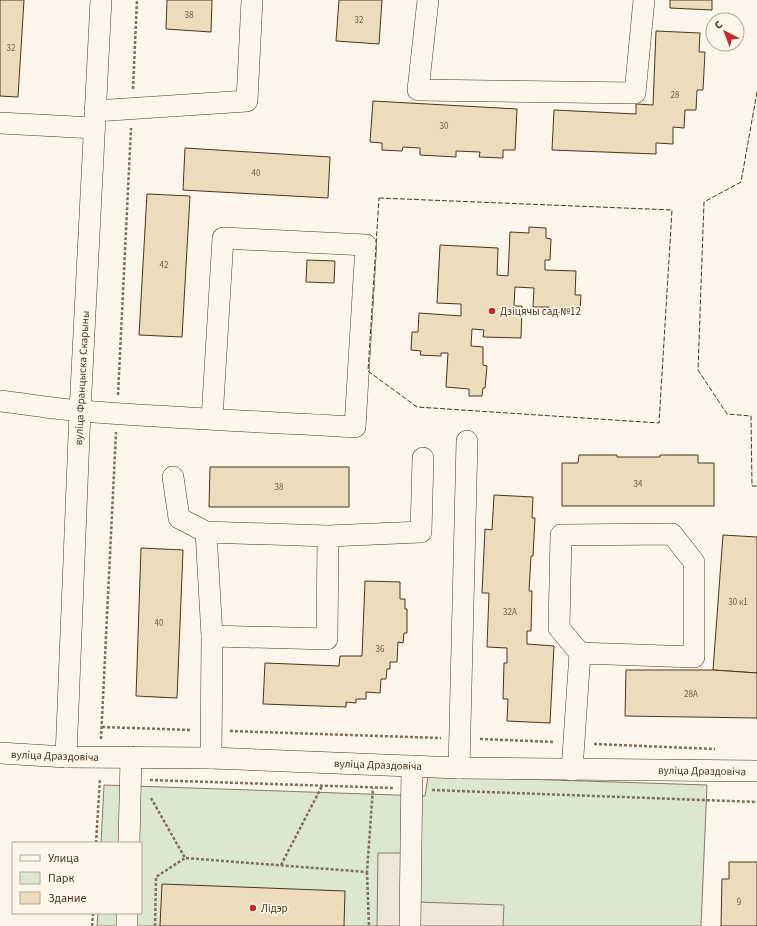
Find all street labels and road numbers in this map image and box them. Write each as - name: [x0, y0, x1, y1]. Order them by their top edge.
- street label: вуліца Францыска Скарыны: [71, 310, 93, 446]
- street label: вуліца Драздовіча: [11, 747, 99, 765]
- street label: вуліца Драздовіча: [334, 756, 422, 774]
- street label: вуліца Драздовіча: [658, 763, 746, 779]

